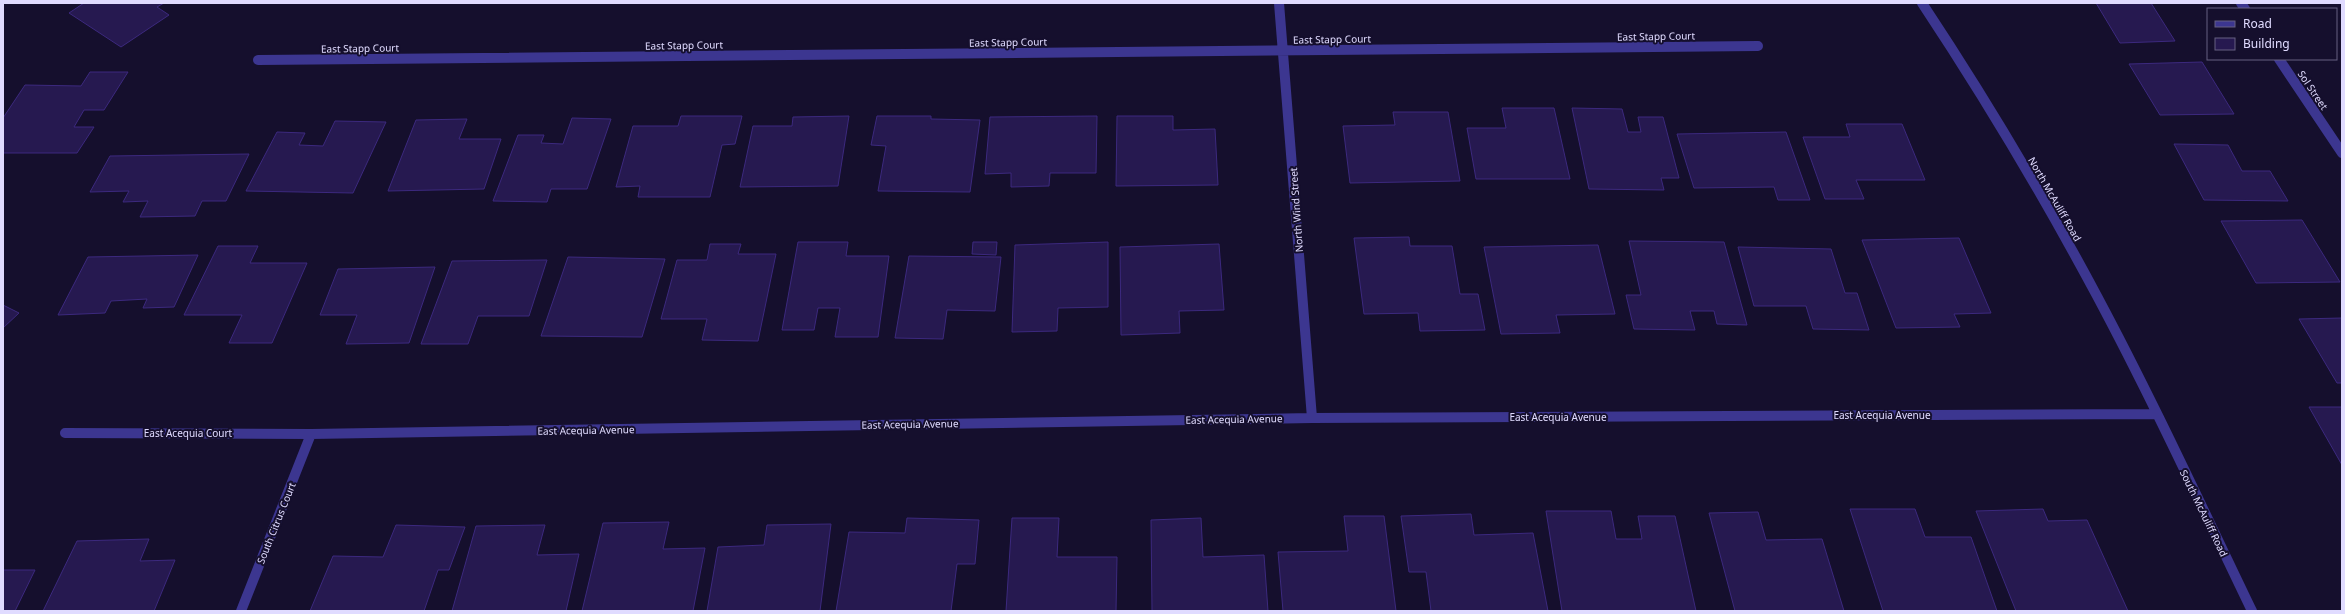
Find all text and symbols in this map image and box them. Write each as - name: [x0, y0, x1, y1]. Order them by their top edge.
- legend: [2207, 8, 2337, 60]
- text: Road: [2243, 15, 2272, 32]
- street label: East Stapp Court: [1617, 28, 1696, 44]
- street label: East Stapp Court: [1293, 31, 1372, 47]
- street label: East Stapp Court: [969, 34, 1048, 50]
- text: Building: [2243, 35, 2290, 52]
- street label: East Stapp Court: [645, 37, 724, 53]
- street label: East Stapp Court: [321, 40, 400, 56]
- street label: Sol Street: [2295, 68, 2332, 113]
- street label: North McAuliff Road: [2025, 154, 2085, 244]
- street label: North Wind Street: [1286, 167, 1306, 253]
- street label: East Acequia Avenue: [1833, 408, 1931, 422]
- street label: East Acequia Avenue: [1509, 410, 1607, 424]
- street label: East Acequia Avenue: [1185, 411, 1283, 427]
- street label: East Acequia Avenue: [861, 416, 959, 432]
- street label: East Acequia Avenue: [537, 422, 635, 438]
- street label: East Acequia Court: [144, 426, 233, 440]
- street label: South McAuliff Road: [2177, 467, 2231, 559]
- street label: South Citrus Court: [253, 480, 299, 566]

